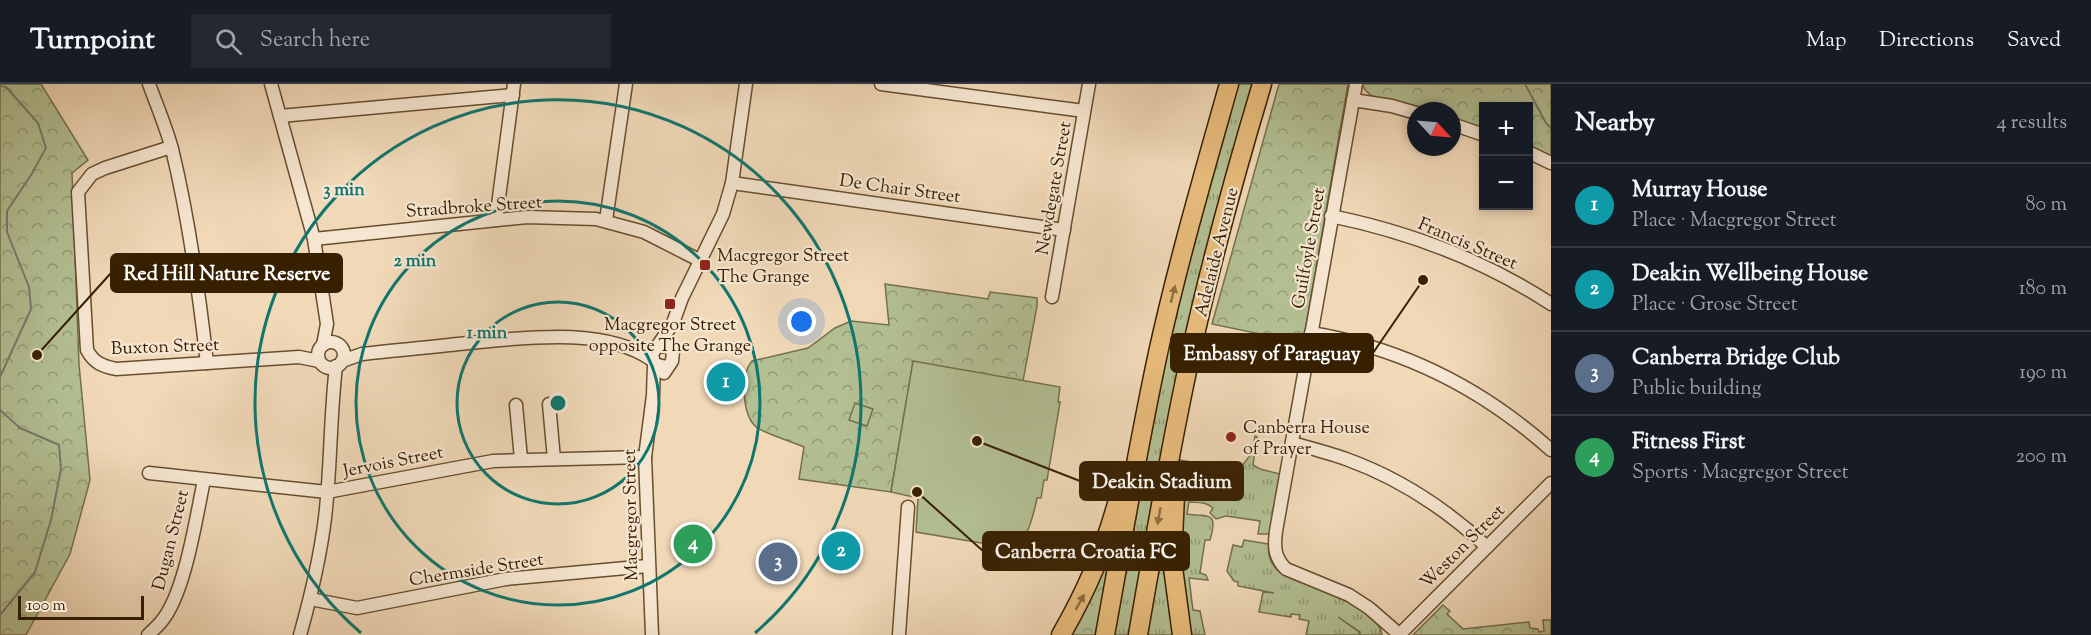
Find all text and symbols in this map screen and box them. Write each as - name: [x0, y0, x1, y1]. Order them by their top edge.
- search box: [191, 14, 611, 68]
- text: Turnpoint: [30, 21, 155, 61]
- icon: search: [212, 25, 245, 58]
- text: Search here: [260, 25, 370, 57]
- text: Map: [1806, 26, 1846, 56]
- text: Directions: [1879, 26, 1974, 56]
- text: Saved: [2007, 26, 2061, 56]
- north arrow: [1407, 102, 1461, 156]
- map controls: [1479, 102, 1533, 210]
- button: +: [1479, 102, 1533, 156]
- text: Nearby: [1575, 105, 1655, 142]
- text: 4 results: [1996, 109, 2067, 138]
- street label: Newdegate Street: [1030, 119, 1080, 257]
- button: −: [1479, 156, 1533, 210]
- street label: De Chair Street: [838, 169, 962, 211]
- text: Murray House: [1632, 175, 1768, 207]
- text: 3 min: [323, 178, 365, 204]
- street label: Adelaide Avenue: [1189, 185, 1247, 320]
- street label: Guilfoyle Street: [1287, 186, 1333, 311]
- street label: Stradbroke Street: [405, 190, 543, 226]
- text: 1: [1591, 191, 1598, 220]
- text: 80 m: [2026, 191, 2067, 220]
- text: Place · Macgregor Street: [1632, 207, 1837, 236]
- street label: Francis Street: [1413, 212, 1521, 277]
- place label: Macgregor Street The Grange: [717, 244, 849, 291]
- text: 2 min: [394, 249, 437, 275]
- callout: Red Hill Nature Reserve: [111, 254, 342, 292]
- marker: Macgregor Street The Grange: [698, 258, 712, 272]
- text: Deakin Wellbeing House: [1632, 259, 1868, 291]
- text: Red Hill Nature Reserve: [124, 261, 330, 290]
- text: 2: [1590, 275, 1599, 304]
- text: 180 m: [2019, 275, 2067, 304]
- one-way arrow: [1168, 285, 1178, 303]
- text: Place · Grose Street: [1632, 291, 1798, 320]
- marker: Macgregor Street opposite The Grange: [663, 297, 677, 311]
- your location: [787, 307, 816, 336]
- place label: Macgregor Street opposite The Grange: [589, 313, 751, 360]
- text: 1 min: [467, 321, 508, 347]
- street label: Buxton Street: [110, 333, 220, 363]
- callout: Embassy of Paraguay: [1171, 334, 1373, 372]
- text: Embassy of Paraguay: [1183, 341, 1361, 370]
- text: Canberra Bridge Club: [1632, 343, 1840, 375]
- text: 3: [1590, 359, 1599, 388]
- text: 190 m: [2019, 359, 2067, 388]
- pin: 1: [706, 360, 746, 404]
- text: Public building: [1632, 375, 1762, 404]
- centre of rings: [548, 393, 568, 413]
- place label: Canberra House of Prayer: [1243, 416, 1370, 463]
- text: Fitness First: [1632, 427, 1745, 459]
- marker: Canberra House of Prayer: [1224, 430, 1238, 444]
- street label: Jervois Street: [340, 441, 446, 486]
- text: 4: [1589, 443, 1600, 472]
- text: 200 m: [2016, 443, 2067, 472]
- street label: Macgregor Street: [618, 449, 646, 581]
- text: Sports · Macgregor Street: [1632, 459, 1849, 488]
- callout: Deakin Stadium: [1080, 462, 1243, 500]
- text: Deakin Stadium: [1092, 469, 1232, 498]
- street label: Dugan Street: [147, 488, 197, 593]
- street label: Weston Street: [1415, 499, 1512, 596]
- one-way arrow: [1154, 507, 1163, 526]
- pin: 4: [674, 522, 712, 566]
- pin: 2: [822, 528, 860, 574]
- callout: Canberra Croatia FC: [983, 532, 1189, 570]
- text: Canberra Croatia FC: [995, 539, 1177, 568]
- pin: 3: [758, 540, 798, 584]
- street label: Chermside Street: [407, 548, 545, 594]
- scale bar: [18, 593, 144, 620]
- one-way arrow: [1075, 593, 1085, 610]
- text: 100 m: [27, 595, 66, 618]

